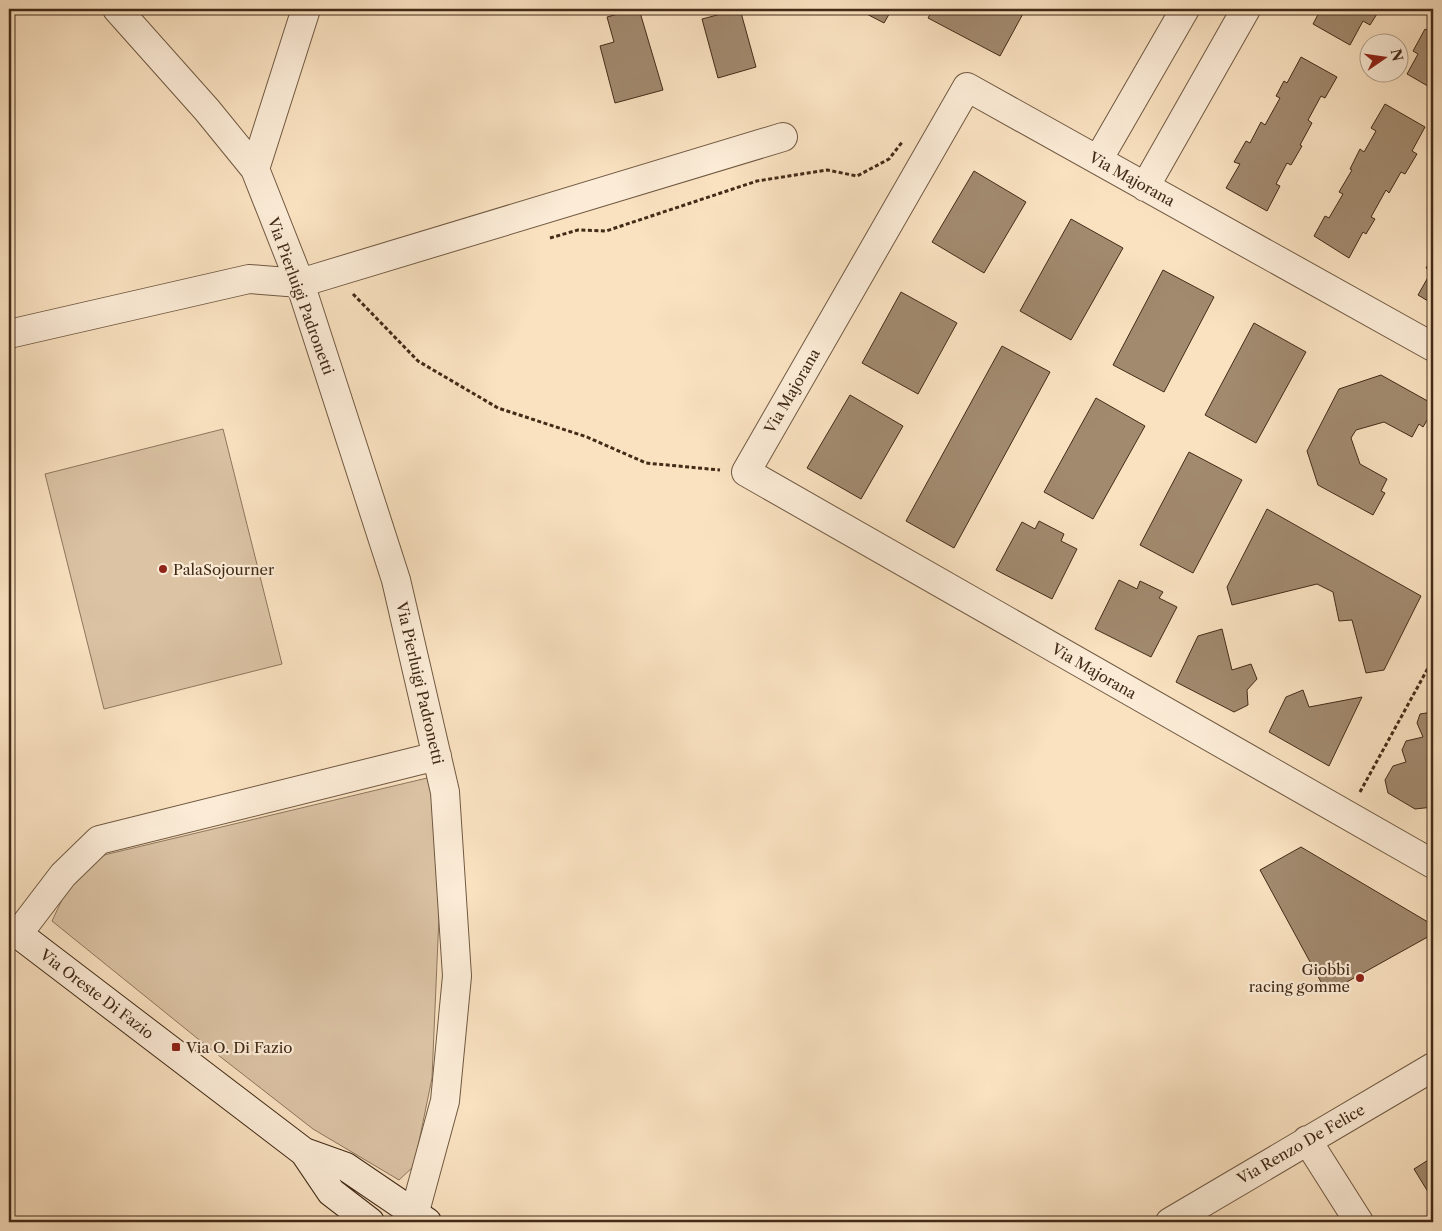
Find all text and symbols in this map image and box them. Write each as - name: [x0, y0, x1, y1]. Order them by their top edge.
- north arrow: [1360, 32, 1410, 82]
- text: N: [1387, 47, 1407, 63]
- street label: Via Majorana: [1085, 147, 1178, 210]
- street label: Via Pierluigi Padronetti: [263, 214, 338, 378]
- street label: Via Majorana: [760, 345, 824, 438]
- place label: PalaSojourner: [173, 560, 275, 579]
- marker: PalaSojourner: [157, 563, 169, 575]
- street label: Via Pierluigi Padronetti: [392, 599, 448, 766]
- street label: Via Majorana: [1047, 639, 1140, 703]
- street label: Via Oreste Di Fazio: [36, 944, 158, 1043]
- place label: Giobbi racing gomme: [1249, 960, 1350, 996]
- marker: Giobbi racing gomme: [1354, 972, 1366, 984]
- place label: Via O. Di Fazio: [185, 1038, 293, 1057]
- marker: Via O. Di Fazio: [170, 1041, 182, 1053]
- street label: Via Renzo De Felice: [1233, 1100, 1368, 1189]

